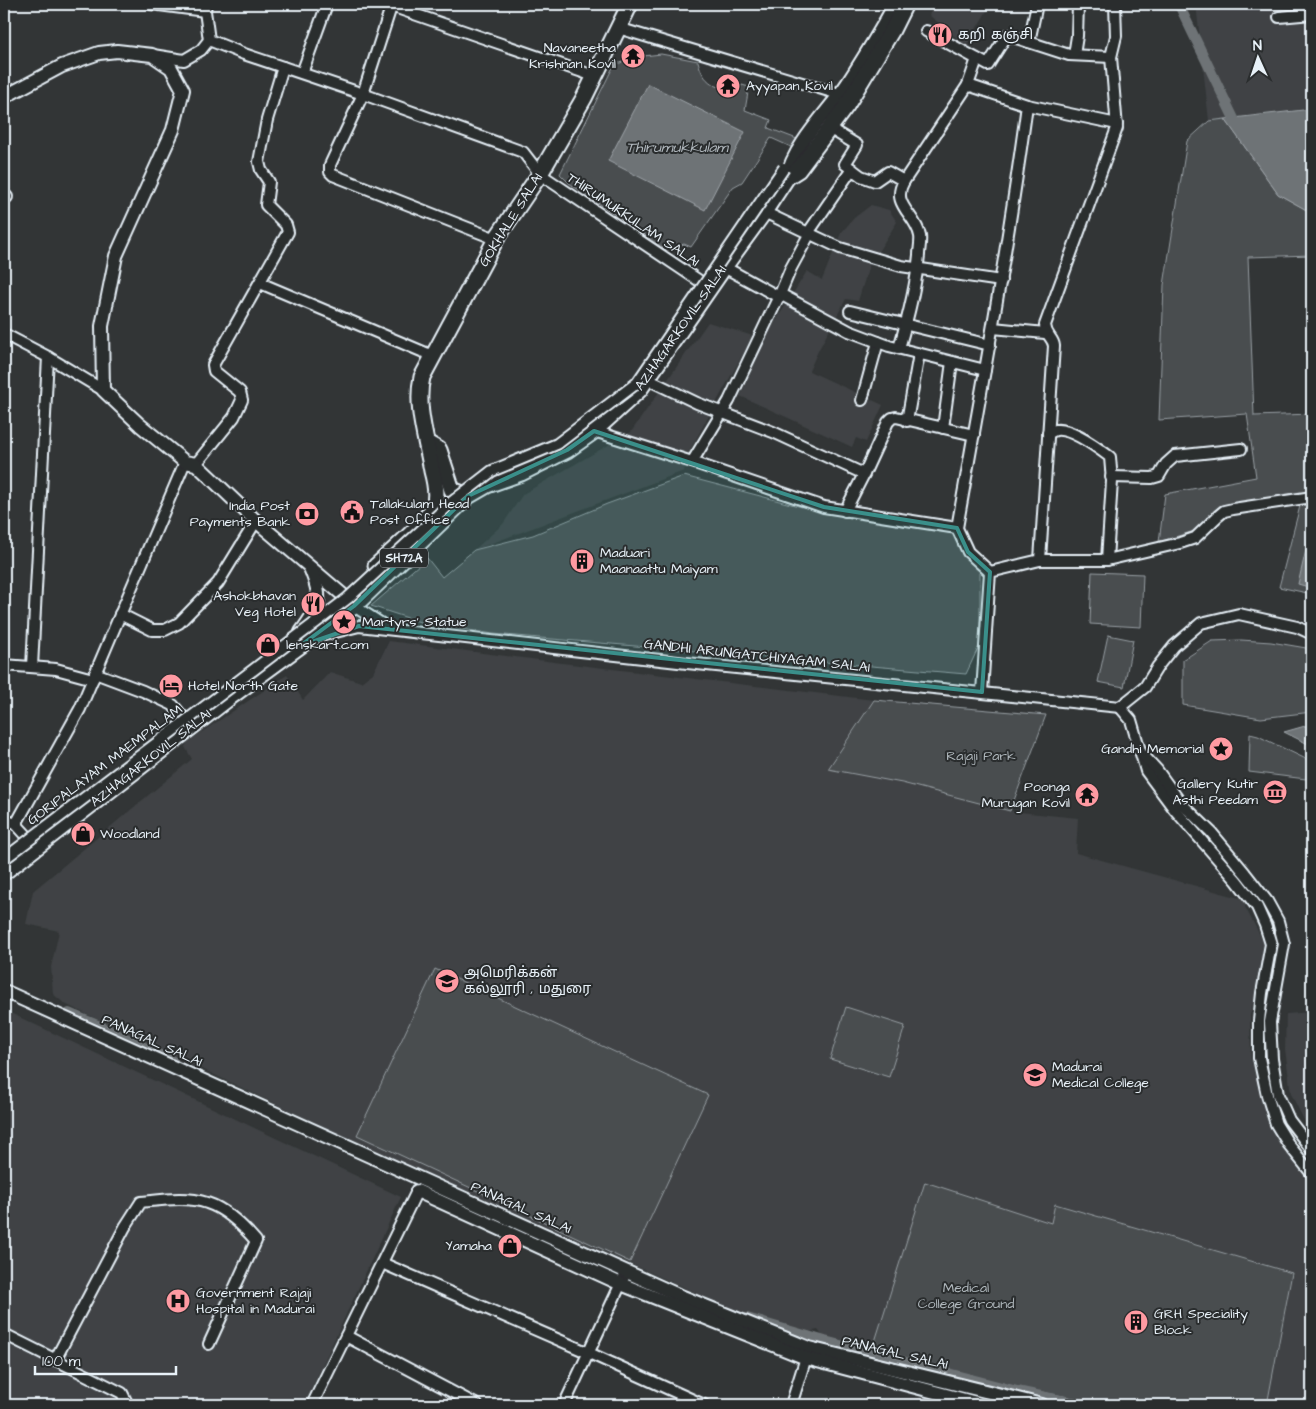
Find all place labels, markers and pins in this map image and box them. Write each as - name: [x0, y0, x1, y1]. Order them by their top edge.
- restaurant icon: கறி கஞ்சி: [927, 22, 953, 48]
- place label: கறி கஞ்சி: [958, 25, 1033, 45]
- place label: Navaneetha Krishnan Kovil: [529, 38, 616, 74]
- temple icon: Navaneetha Krishnan Kovil: [620, 43, 646, 69]
- temple icon: Ayyapan Kovil: [715, 73, 741, 99]
- place label: Ayyapan Kovil: [746, 76, 833, 96]
- place label: Tallakulam Head Post Office: [370, 494, 469, 530]
- place label: India Post Payments Bank: [190, 496, 290, 532]
- public building icon: Tallakulam Head Post Office: [339, 499, 365, 525]
- bank icon: India Post Payments Bank: [294, 501, 320, 527]
- place label: Maduari Maanaattu Maiyam: [600, 543, 718, 579]
- building icon: Maduari Maanaattu Maiyam: [569, 548, 595, 574]
- place label: Ashokbhavan Veg Hotel: [213, 586, 296, 622]
- restaurant icon: Ashokbhavan Veg Hotel: [300, 591, 326, 617]
- place icon: Martyrs' Statue: [331, 609, 357, 635]
- place label: Martyrs' Statue: [362, 612, 467, 632]
- shop icon: lenskart.com: [255, 632, 281, 658]
- place label: lenskart.com: [286, 635, 369, 655]
- hotel icon: Hotel North Gate: [158, 673, 184, 699]
- place label: Hotel North Gate: [188, 676, 298, 696]
- place icon: Gandhi Memorial: [1208, 736, 1234, 762]
- place label: Gandhi Memorial: [1101, 739, 1204, 759]
- place label: Gallery Kutir Asthi Peedam: [1172, 774, 1258, 810]
- place label: Poonga Murugan Kovil: [982, 777, 1070, 813]
- museum icon: Gallery Kutir Asthi Peedam: [1262, 779, 1288, 805]
- temple icon: Poonga Murugan Kovil: [1074, 782, 1100, 808]
- shop icon: Woodland: [70, 821, 96, 847]
- place label: Woodland: [100, 824, 160, 844]
- place label: அமெரிக்கன் கல்லூரி , மதுரை: [464, 963, 591, 999]
- school or university icon: அமெரிக்கன் கல்லூரி , மதுரை: [434, 968, 460, 994]
- place label: Madurai Medical College: [1052, 1057, 1149, 1093]
- school or university icon: Madurai Medical College: [1022, 1062, 1048, 1088]
- shop icon: Yamaha: [497, 1233, 523, 1259]
- place label: Yamaha: [445, 1236, 492, 1256]
- place label: Government Rajaji Hospital in Madurai: [196, 1283, 315, 1319]
- hospital icon: Government Rajaji Hospital in Madurai: [165, 1288, 191, 1314]
- place label: GRH Speciality Block: [1154, 1304, 1248, 1340]
- building icon: GRH Speciality Block: [1123, 1309, 1149, 1335]

